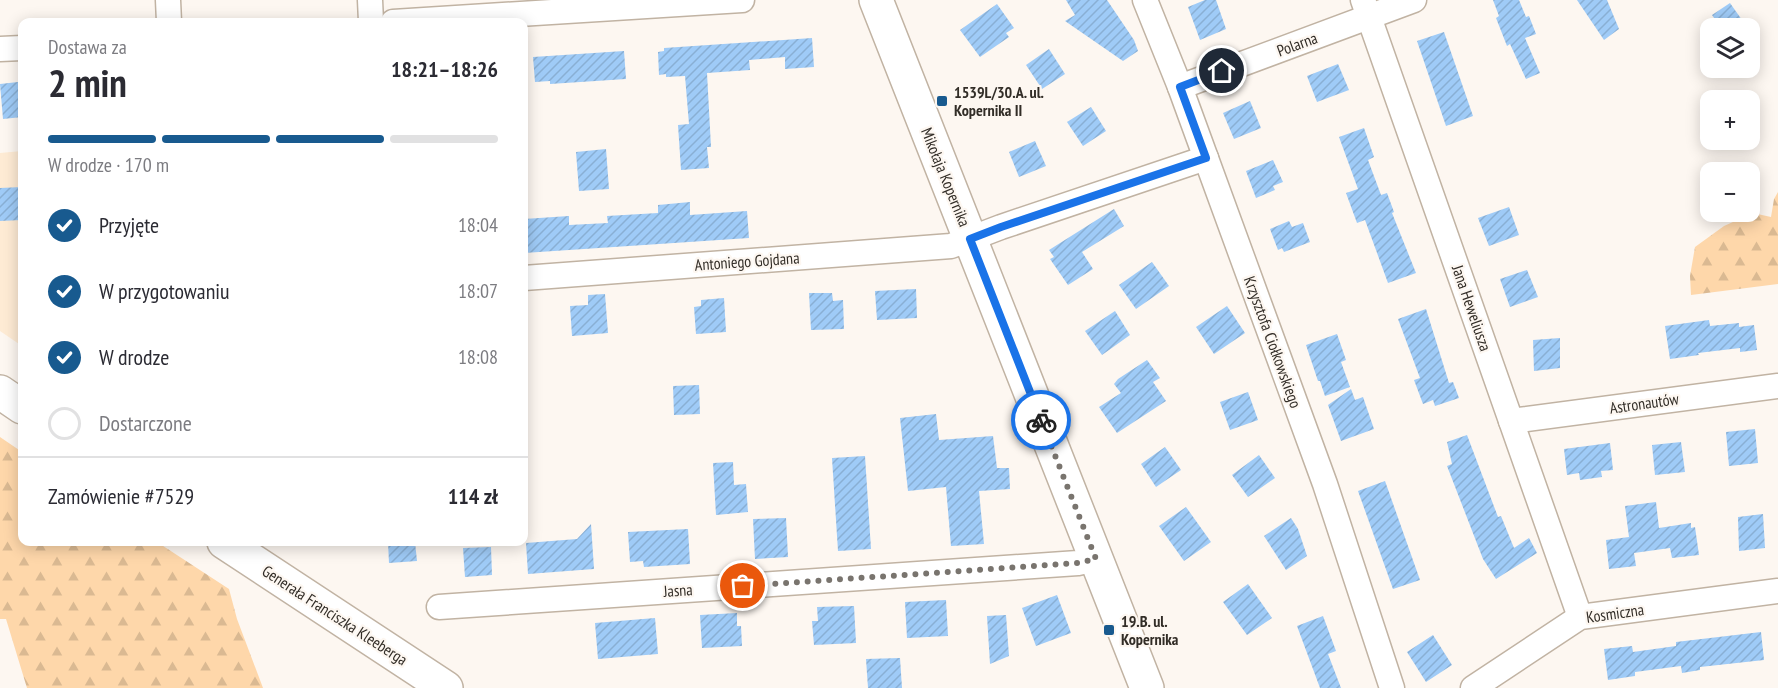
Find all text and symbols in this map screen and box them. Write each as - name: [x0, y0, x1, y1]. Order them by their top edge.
- map controls: [1700, 18, 1760, 222]
- button: layers: [1700, 18, 1760, 78]
- street label: Polarna: [1274, 27, 1320, 61]
- text: Dostawa za: [48, 34, 127, 60]
- pin: [1196, 45, 1247, 96]
- icon: home: [1205, 54, 1238, 87]
- text: 18:21–18:26: [391, 55, 498, 83]
- text: 2 min: [48, 57, 127, 108]
- place label: 1539L/30.A. ul. Kopernika II: [954, 82, 1044, 120]
- button: +: [1700, 90, 1760, 150]
- marker: 1539L/30.A. ul. Kopernika II: [935, 94, 949, 108]
- street label: Mikołaja Kopernika: [917, 124, 975, 230]
- text: W drodze · 170 m: [48, 152, 169, 178]
- button: −: [1700, 162, 1760, 222]
- icon: check: [48, 209, 81, 242]
- text: Przyjęte: [99, 211, 159, 239]
- text: 18:04: [458, 212, 498, 238]
- street label: Antoniego Gojdana: [694, 247, 800, 275]
- street label: Jana Heweliusza: [1448, 261, 1496, 354]
- street label: Krzysztofa Ciołkowskiego: [1240, 273, 1306, 411]
- icon: check: [48, 275, 81, 308]
- text: W przygotowaniu: [99, 277, 230, 305]
- text: 18:07: [458, 278, 498, 304]
- icon: check: [48, 341, 81, 374]
- text: W drodze: [99, 343, 169, 371]
- text: 18:08: [458, 344, 498, 370]
- street label: Astronautów: [1608, 388, 1680, 418]
- courier: [1011, 390, 1071, 450]
- icon: bike: [1025, 404, 1058, 437]
- text: Dostarczone: [99, 409, 192, 437]
- text: Zamówienie #7529: [48, 482, 194, 510]
- text: 114 zł: [448, 482, 498, 510]
- pin: [717, 560, 768, 611]
- street label: Generała Franciszka Kleeberga: [259, 561, 411, 669]
- icon: bag: [726, 569, 759, 602]
- street label: Jasna: [662, 579, 693, 601]
- street label: Kosmiczna: [1585, 599, 1645, 627]
- place label: 19.B. ul. Kopernika: [1121, 611, 1179, 649]
- marker: 19.B. ul. Kopernika: [1102, 623, 1116, 637]

